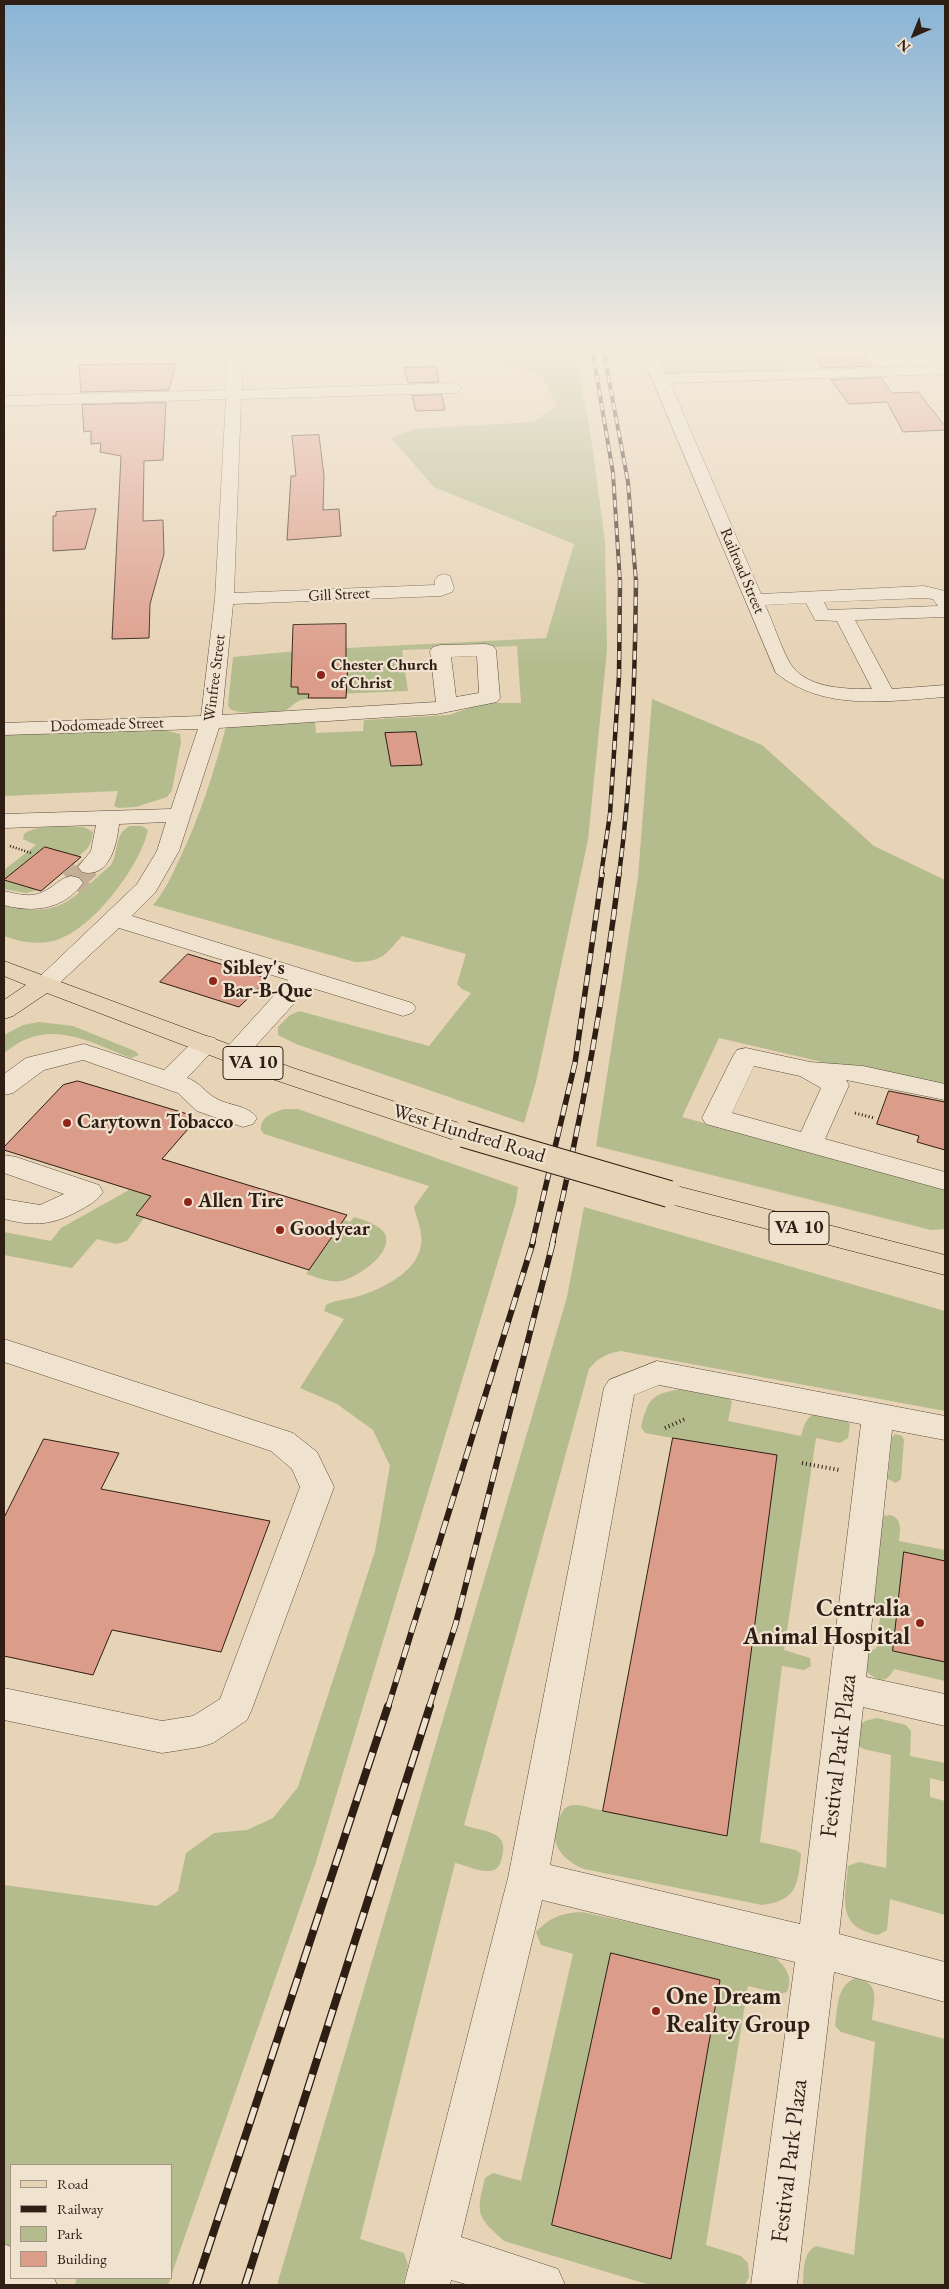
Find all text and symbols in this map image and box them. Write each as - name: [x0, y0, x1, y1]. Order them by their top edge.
- north arrow: [889, 10, 939, 60]
- text: N: [893, 35, 914, 56]
- street label: Railroad Street: [715, 525, 769, 617]
- street label: Gill Street: [308, 584, 370, 606]
- street label: Winfree Street: [200, 633, 230, 723]
- place label: Chester Church of Christ: [331, 656, 438, 694]
- marker: Chester Church of Christ: [315, 669, 327, 681]
- street label: Dodomeade Street: [50, 713, 164, 737]
- place label: Sibley's Bar-B-Que: [223, 957, 312, 1004]
- marker: Sibley's Bar-B-Que: [207, 975, 219, 987]
- road number: VA 10: [223, 1046, 283, 1080]
- street label: West Hundred Road: [390, 1099, 548, 1169]
- place label: Carytown Tobacco: [77, 1111, 233, 1135]
- marker: Carytown Tobacco: [61, 1117, 73, 1129]
- place label: Allen Tire: [198, 1190, 284, 1214]
- marker: Allen Tire: [182, 1196, 194, 1208]
- road number: VA 10: [769, 1212, 829, 1244]
- place label: Goodyear: [290, 1218, 370, 1242]
- marker: Goodyear: [274, 1224, 286, 1236]
- place label: Centralia Animal Hospital: [743, 1595, 910, 1651]
- marker: Centralia Animal Hospital: [914, 1617, 926, 1629]
- street label: Festival Park Plaza: [815, 1672, 863, 1840]
- place label: One Dream Reality Group: [666, 1983, 810, 2039]
- marker: One Dream Reality Group: [650, 2005, 662, 2017]
- street label: Festival Park Plaza: [766, 2077, 814, 2245]
- legend: [10, 2164, 172, 2279]
- text: Road: [57, 2174, 88, 2193]
- text: Railway: [57, 2199, 103, 2218]
- text: Park: [57, 2224, 83, 2243]
- text: Building: [57, 2249, 107, 2268]

